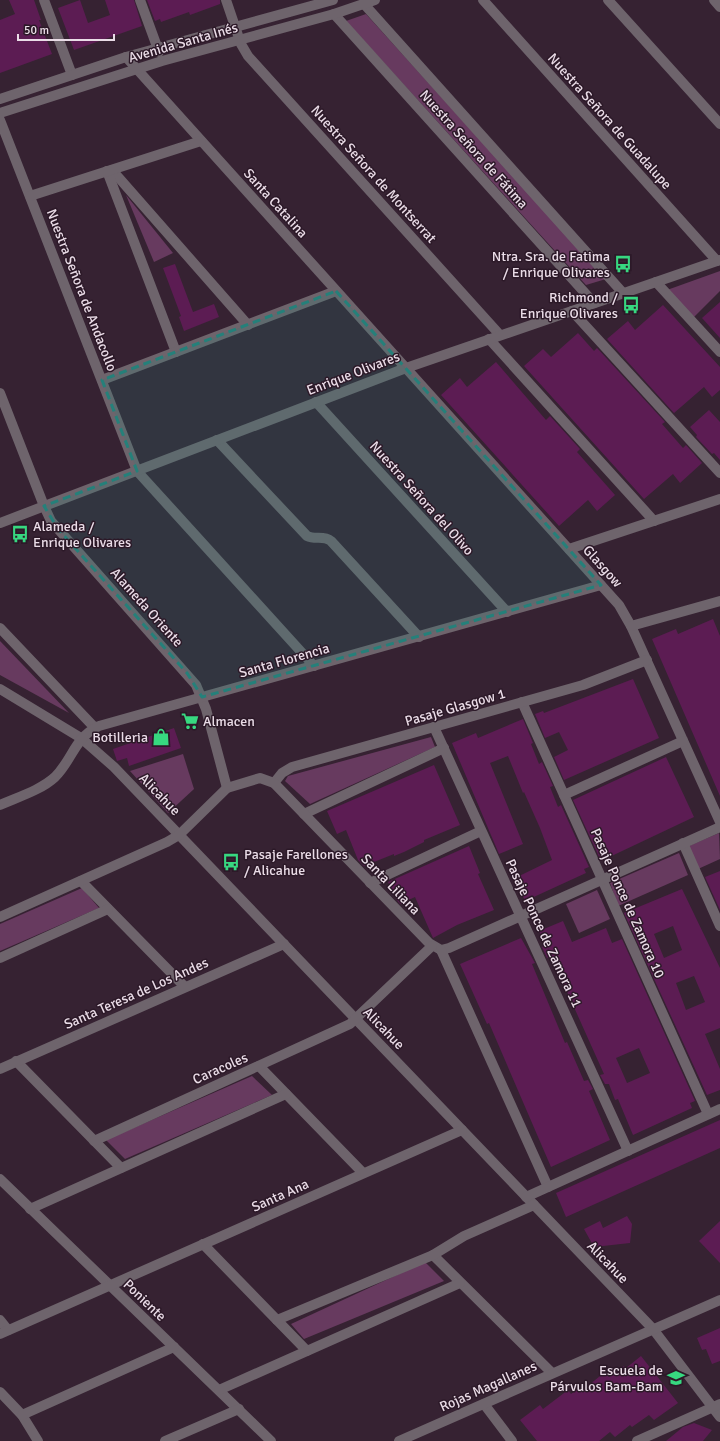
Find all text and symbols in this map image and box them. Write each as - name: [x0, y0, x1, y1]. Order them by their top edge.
- scale bar: [18, 16, 114, 42]
- street label: Avenida Santa Inés: [126, 19, 240, 66]
- text: 50 m: [24, 23, 49, 38]
- street label: Nuestra Señora de Guadalupe: [544, 50, 675, 193]
- street label: Nuestra Señora de Fátima: [416, 87, 531, 212]
- street label: Nuestra Señora de Montserrat: [307, 102, 440, 247]
- street label: Santa Catalina: [240, 165, 311, 242]
- street label: Nuestra Señora de Andacollo: [43, 207, 120, 374]
- place label: Ntra. Sra. de Fatima / Enrique Olivares: [492, 248, 610, 281]
- bus stop icon: Ntra. Sra. de Fatima / Enrique Olivares: [613, 254, 633, 274]
- place label: Richmond / Enrique Olivares: [520, 289, 618, 322]
- bus stop icon: Richmond / Enrique Olivares: [621, 295, 641, 315]
- street label: Enrique Olivares: [304, 348, 402, 399]
- street label: Nuestra Señora del Olivo: [366, 438, 477, 559]
- place label: Alameda / Enrique Olivares: [33, 518, 131, 551]
- bus stop icon: Alameda / Enrique Olivares: [10, 524, 30, 544]
- street label: Glasgow: [579, 542, 626, 591]
- street label: Alameda Oriente: [107, 564, 186, 650]
- street label: Santa Florencia: [237, 639, 331, 682]
- street label: Pasaje Glasgow 1: [403, 685, 507, 730]
- supermarket icon: Almacen: [180, 711, 200, 731]
- place label: Almacen: [203, 713, 255, 730]
- shop icon: Botilleria: [151, 727, 171, 747]
- place label: Botilleria: [92, 729, 148, 746]
- street label: Alicahue: [135, 770, 184, 819]
- street label: Pasaje Ponce de Zamora 10: [587, 826, 668, 981]
- place label: Pasaje Farellones / Alicahue: [244, 846, 348, 879]
- street label: Santa Liliana: [357, 850, 424, 918]
- bus stop icon: Pasaje Farellones / Alicahue: [221, 852, 241, 872]
- street label: Pasaje Ponce de Zamora 11: [502, 856, 586, 1010]
- street label: Santa Teresa de Los Andes: [61, 954, 211, 1033]
- street label: Alicahue: [359, 1004, 408, 1053]
- street label: Caracoles: [190, 1049, 250, 1088]
- street label: Santa Ana: [249, 1175, 311, 1216]
- street label: Alicahue: [583, 1238, 632, 1287]
- street label: Poniente: [120, 1276, 170, 1325]
- street label: Rojas Magallanes: [437, 1357, 539, 1415]
- place label: Escuela de Párvulos Bam-Bam: [550, 1362, 663, 1395]
- school or university icon: Escuela de Párvulos Bam-Bam: [666, 1368, 686, 1388]

